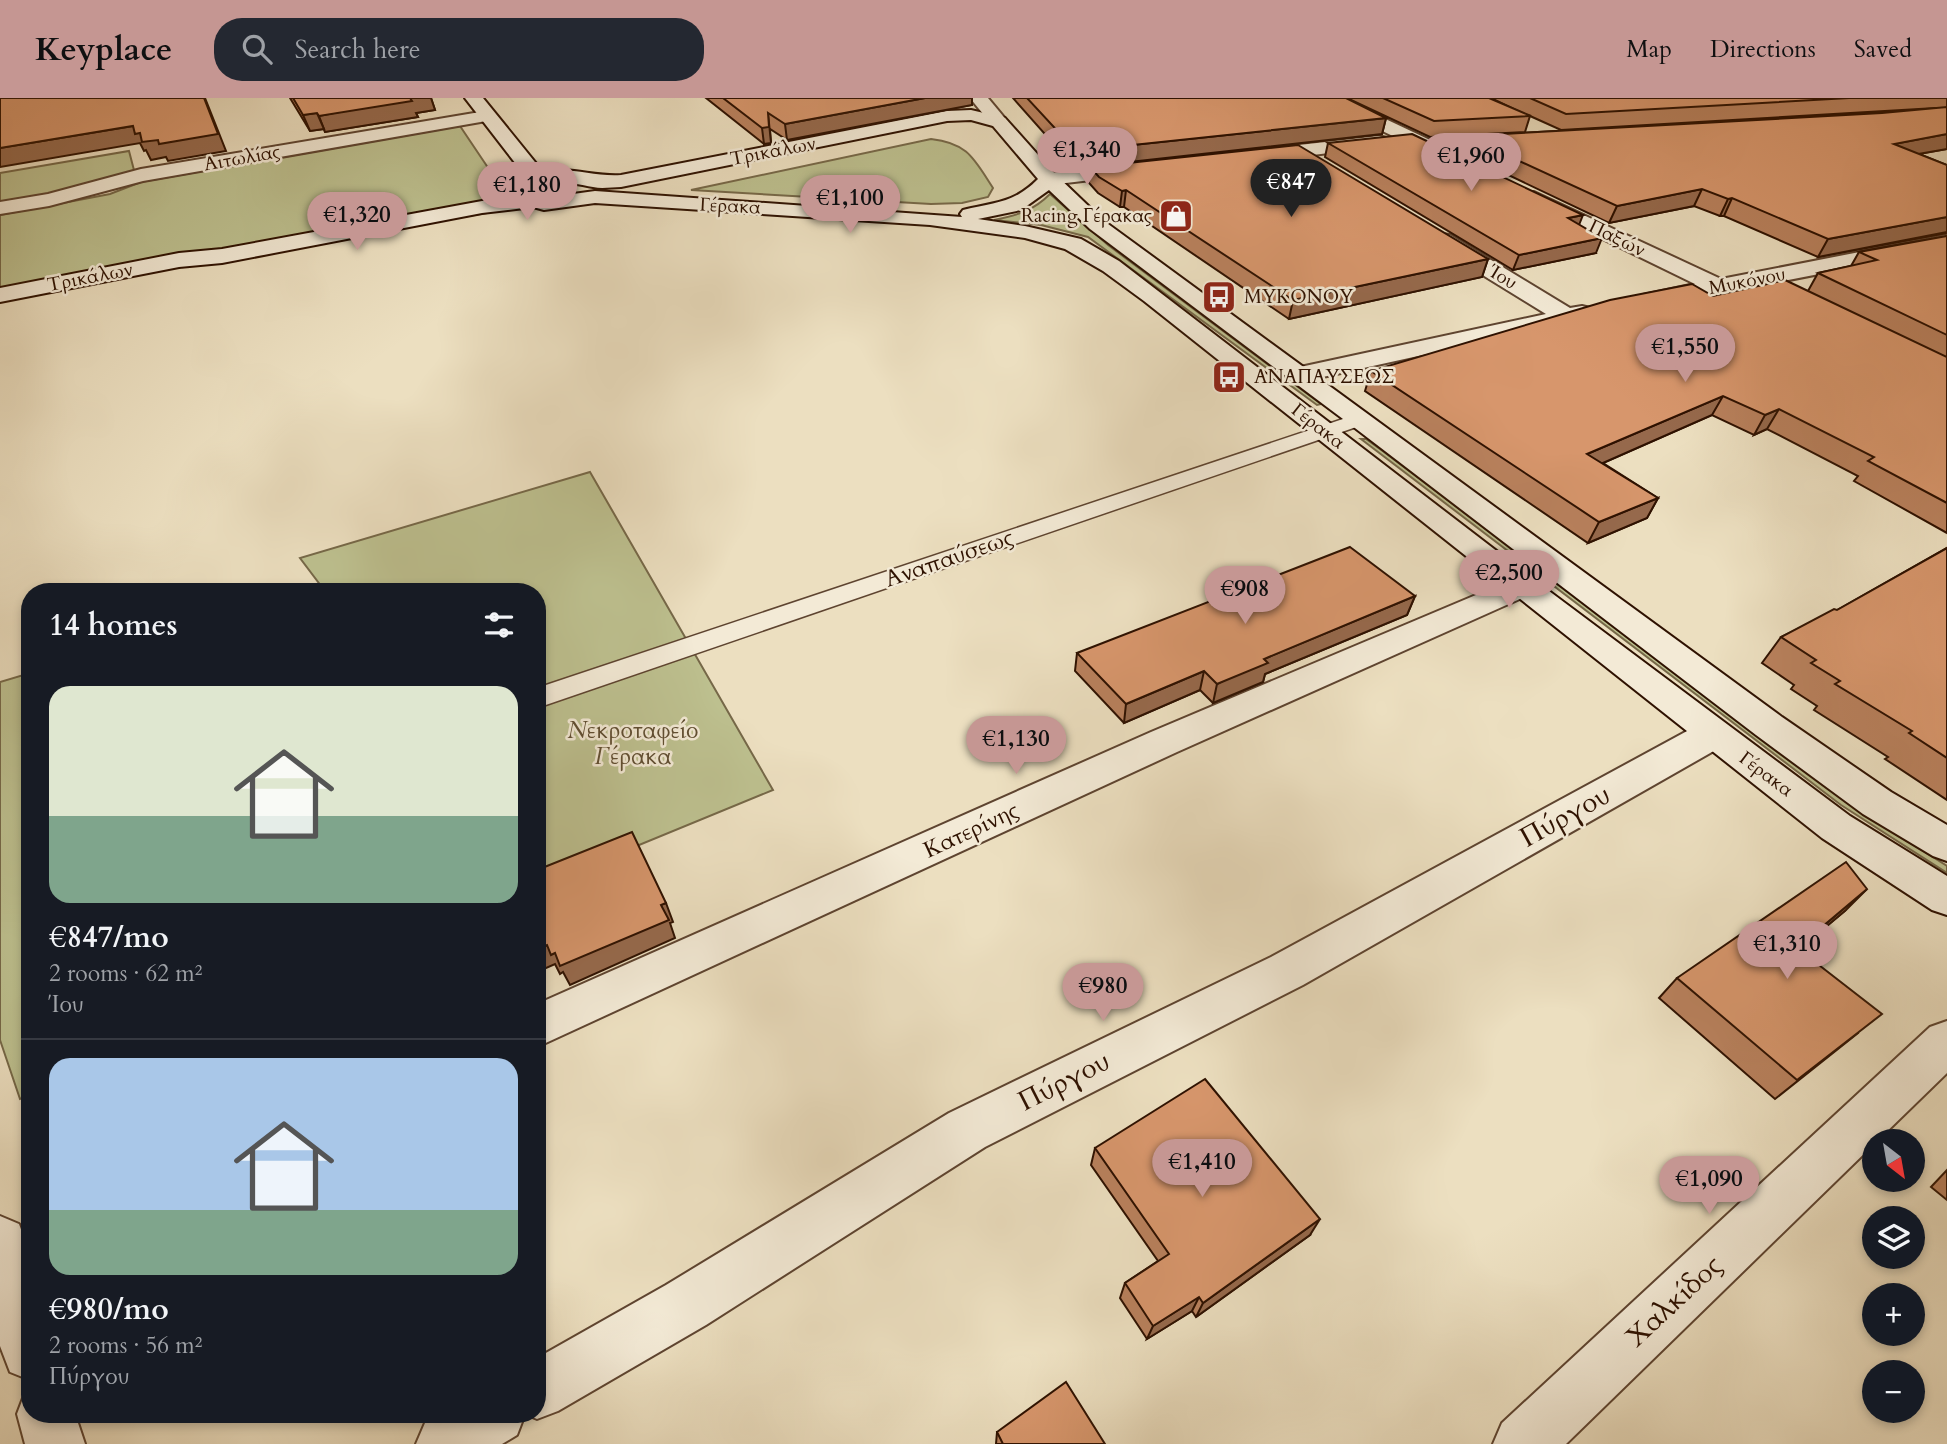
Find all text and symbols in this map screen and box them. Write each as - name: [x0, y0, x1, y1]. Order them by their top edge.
- search box: [214, 18, 704, 81]
- text: Keyplace: [35, 27, 172, 72]
- icon: search: [238, 30, 276, 68]
- text: Search here: [294, 32, 420, 67]
- text: Map: [1626, 33, 1672, 66]
- text: Directions: [1710, 33, 1816, 66]
- text: Saved: [1854, 33, 1912, 66]
- pin: €1,340: [1030, 127, 1144, 187]
- street label: Τρικάλων: [728, 130, 818, 172]
- text: €1,340: [1053, 134, 1121, 165]
- pin: €1,960: [1414, 134, 1528, 193]
- street label: Αιτωλίας: [202, 138, 282, 178]
- text: €1,960: [1437, 140, 1505, 171]
- pin: €847: [1250, 159, 1332, 219]
- pin: €1,180: [470, 162, 584, 222]
- text: €847: [1266, 166, 1316, 197]
- text: €1,180: [493, 169, 561, 200]
- pin: €1,100: [793, 176, 907, 235]
- text: €1,100: [816, 182, 884, 213]
- street label: Γέρακα: [699, 191, 762, 221]
- pin: €1,320: [300, 192, 414, 252]
- shop icon: Racing Γέρακας: [1157, 197, 1195, 235]
- text: €1,320: [323, 199, 391, 230]
- place label: Racing Γέρακας: [1021, 203, 1152, 229]
- street label: Παξών: [1584, 213, 1650, 263]
- street label: Τρικάλων: [45, 256, 135, 298]
- street label: Ίου: [1483, 258, 1522, 296]
- street label: Μυκόνου: [1706, 261, 1788, 301]
- bus stop icon: ΜΥΚΟΝΟΥ: [1200, 278, 1238, 316]
- place label: ΜΥΚΟΝΟΥ: [1244, 284, 1354, 310]
- pin: €1,550: [1628, 324, 1742, 384]
- text: €1,550: [1651, 331, 1719, 362]
- bus stop icon: ΑΝΑΠΑΥΣΕΩΣ: [1210, 358, 1248, 396]
- place label: ΑΝΑΠΑΥΣΕΩΣ: [1254, 364, 1395, 390]
- street label: Γέρακα: [1286, 397, 1351, 455]
- street label: Αναπαύσεως: [880, 521, 1018, 595]
- pin: €2,500: [1452, 550, 1566, 610]
- text: €2,500: [1475, 557, 1543, 588]
- pin: €908: [1204, 566, 1286, 626]
- text: €908: [1220, 573, 1270, 604]
- text: 14 homes: [49, 605, 178, 646]
- icon: filters: [480, 606, 518, 644]
- park label: Νεκροταφείο Γέρακα: [568, 715, 698, 772]
- pin: €1,130: [959, 716, 1073, 776]
- text: €1,130: [982, 723, 1050, 754]
- icon: home: [221, 731, 347, 857]
- street label: Γέρακα: [1734, 745, 1799, 803]
- street label: Πύργου: [1513, 776, 1617, 856]
- street label: Κατερίνης: [918, 794, 1024, 866]
- text: €847/mo: [49, 917, 169, 958]
- pin: €1,310: [1730, 922, 1844, 981]
- text: €1,310: [1753, 928, 1821, 959]
- text: 2 rooms · 62 m²: [49, 958, 202, 989]
- pin: €980: [1062, 964, 1144, 1023]
- text: €980: [1078, 970, 1128, 1001]
- text: Ίου: [49, 989, 84, 1020]
- street label: Πύργου: [1012, 1042, 1116, 1120]
- icon: home: [221, 1103, 347, 1229]
- north arrow: [1862, 1129, 1925, 1192]
- map controls: [1862, 1129, 1925, 1423]
- pin: €1,410: [1145, 1140, 1259, 1199]
- text: €1,410: [1168, 1146, 1236, 1177]
- pin: €1,090: [1652, 1156, 1766, 1216]
- text: €1,090: [1675, 1163, 1743, 1194]
- button: layers: [1862, 1206, 1925, 1269]
- street label: Χαλκίδος: [1618, 1247, 1730, 1355]
- button: +: [1862, 1283, 1925, 1346]
- text: €980/mo: [49, 1289, 169, 1330]
- text: 2 rooms · 56 m²: [49, 1330, 202, 1361]
- button: −: [1862, 1360, 1925, 1423]
- text: Πύργου: [49, 1361, 130, 1392]

